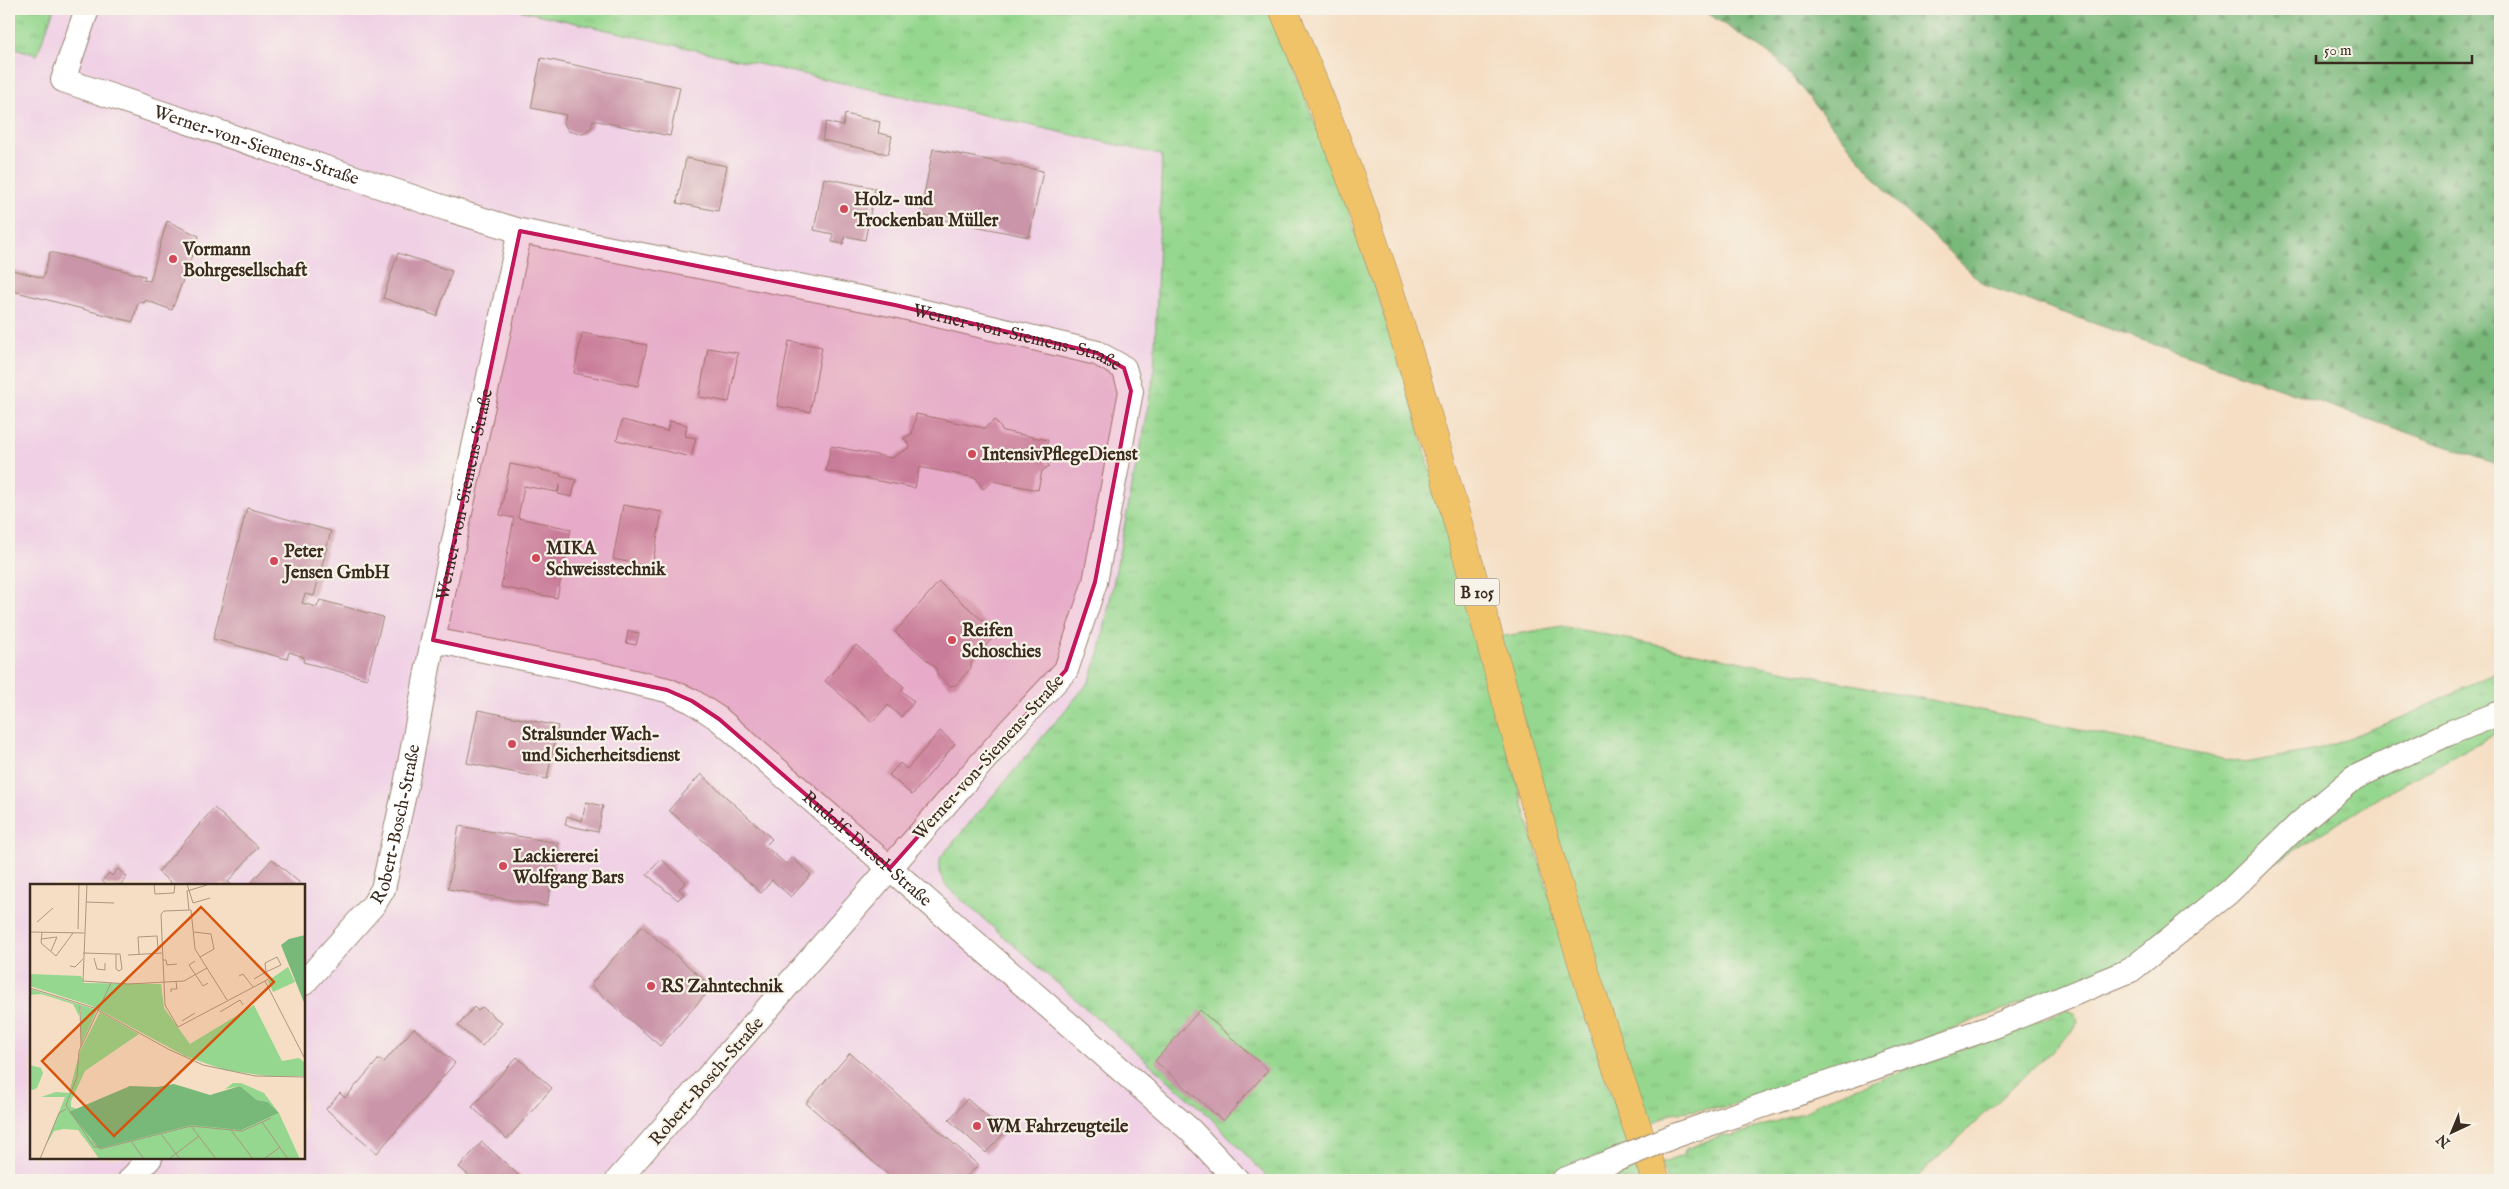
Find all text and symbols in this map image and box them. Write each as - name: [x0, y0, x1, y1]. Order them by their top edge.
- scale bar: [2316, 32, 2473, 64]
- text: 50 m: [2324, 41, 2352, 60]
- street label: Werner-von-Siemens-Straße: [150, 101, 362, 191]
- place label: Holz- und Trockenbau Müller: [853, 189, 999, 233]
- marker: Holz- und Trockenbau Müller: [838, 203, 850, 215]
- place label: Vormann Bohrgesellschaft: [182, 239, 308, 283]
- marker: Vormann Bohrgesellschaft: [167, 253, 179, 265]
- street label: Werner-von-Siemens-Straße: [910, 300, 1125, 377]
- street label: Werner-von-Siemens-Straße: [432, 387, 499, 602]
- place label: IntensivPflegeDienst: [982, 444, 1139, 467]
- marker: IntensivPflegeDienst: [966, 448, 978, 460]
- place label: MIKA Schweisstechnik: [546, 538, 667, 582]
- place label: Peter Jensen GmbH: [282, 541, 390, 585]
- marker: MIKA Schweisstechnik: [530, 552, 542, 564]
- marker: Peter Jensen GmbH: [268, 555, 280, 567]
- road number: B 105: [1454, 578, 1500, 606]
- place label: Reifen Schoschies: [962, 620, 1042, 664]
- marker: Reifen Schoschies: [946, 634, 958, 646]
- street label: Werner-von-Siemens-Straße: [909, 670, 1070, 846]
- place label: Stralsunder Wach- und Sicherheitsdienst: [522, 724, 681, 768]
- marker: Stralsunder Wach- und Sicherheitsdienst: [506, 738, 518, 750]
- street label: Robert-Bosch-Straße: [366, 743, 426, 909]
- street label: Rudolf-Diesel-Straße: [797, 787, 936, 912]
- place label: Lackiererei Wolfgang Bars: [512, 846, 624, 890]
- marker: Lackiererei Wolfgang Bars: [497, 860, 509, 872]
- inset map: [30, 884, 305, 1159]
- place label: RS Zahntechnik: [661, 976, 784, 999]
- marker: RS Zahntechnik: [645, 980, 657, 992]
- street label: Robert-Bosch-Straße: [645, 1013, 769, 1151]
- north arrow: [2426, 1106, 2476, 1156]
- place label: WM Fahrzeugteile: [986, 1116, 1129, 1139]
- marker: WM Fahrzeugteile: [971, 1120, 983, 1132]
- text: N: [2433, 1130, 2455, 1152]

